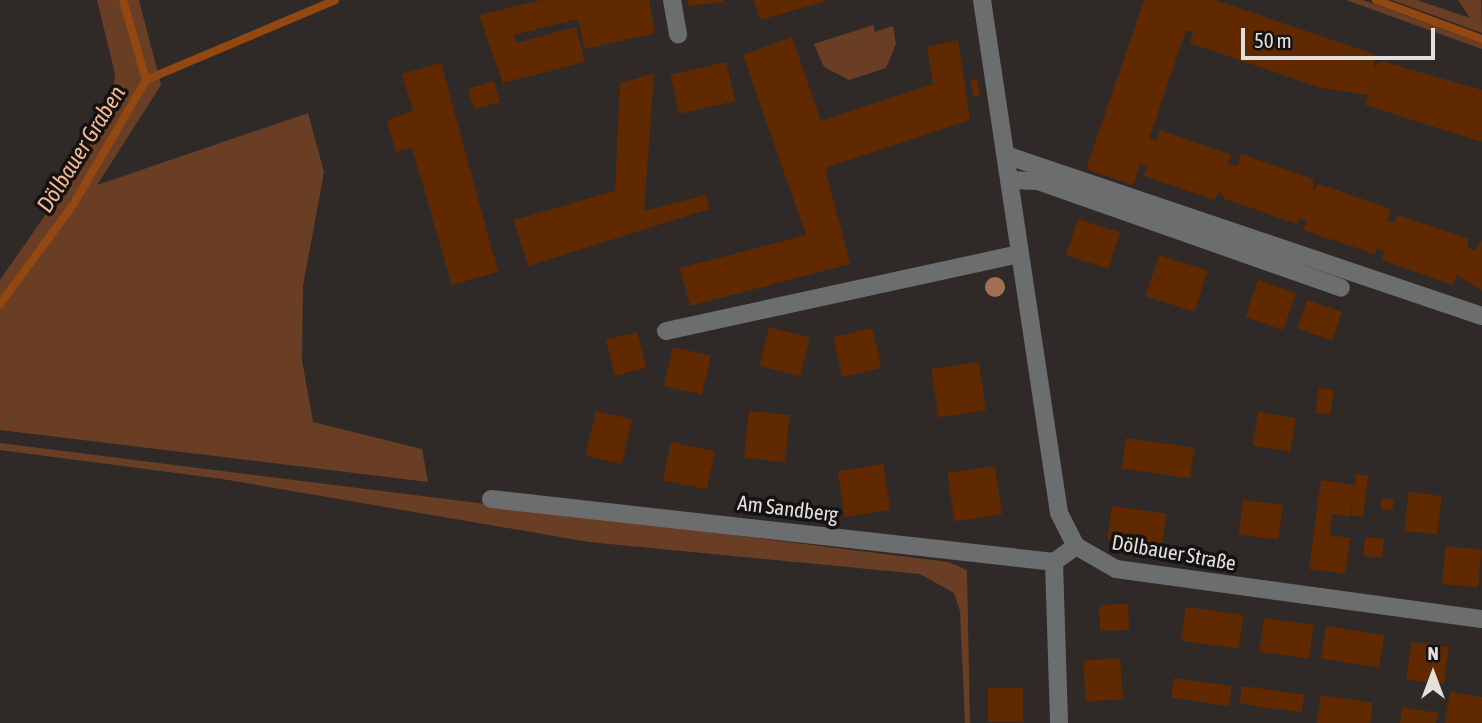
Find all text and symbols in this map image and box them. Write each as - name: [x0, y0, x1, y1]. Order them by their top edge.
- scale bar: [1244, 14, 1438, 58]
- text: 50 m: [1254, 28, 1292, 52]
- water label: Dölbauer Graben: [31, 80, 131, 218]
- street label: Am Sandberg: [736, 489, 840, 527]
- street label: Dölbauer Straße: [1110, 529, 1238, 575]
- north arrow: [1398, 639, 1468, 709]
- text: N: [1427, 642, 1439, 664]

